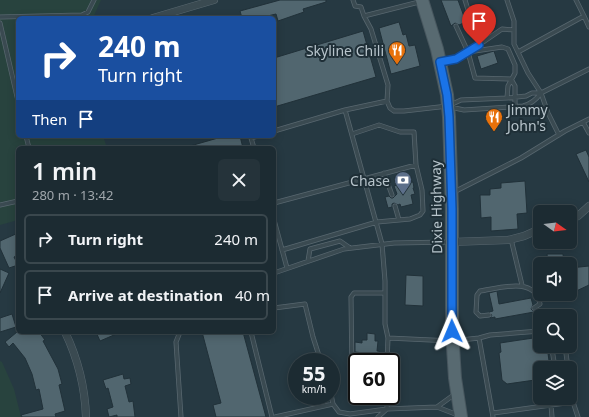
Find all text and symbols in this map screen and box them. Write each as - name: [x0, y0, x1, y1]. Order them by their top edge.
- pin: [462, 4, 496, 45]
- icon: arrive: [468, 10, 490, 32]
- text: 240 m: [98, 27, 181, 65]
- icon: right: [32, 32, 84, 84]
- restaurant icon: Skyline Chili: [387, 40, 407, 65]
- place label: Skyline Chili: [306, 41, 384, 60]
- text: Turn right: [98, 63, 182, 87]
- place label: Jimmy John's: [505, 100, 549, 135]
- restaurant icon: Jimmy John's: [484, 107, 504, 132]
- icon: arrive: [75, 108, 97, 130]
- text: Then: [32, 109, 67, 129]
- text: 1 min: [32, 154, 97, 187]
- button: close: [218, 159, 260, 201]
- street label: Dixie Highway: [426, 159, 446, 254]
- bank icon: Chase: [393, 170, 413, 195]
- place label: Chase: [350, 171, 390, 190]
- text: 280 m · 13:42: [32, 186, 113, 204]
- north arrow: [533, 205, 577, 249]
- map controls: [533, 205, 577, 405]
- icon: right: [34, 228, 56, 250]
- text: Turn right: [68, 229, 143, 249]
- text: 240 m: [214, 229, 258, 249]
- button: sound: [533, 257, 577, 301]
- icon: arrive: [34, 284, 56, 306]
- text: Arrive at destination: [68, 285, 223, 305]
- text: 40 m: [235, 285, 270, 305]
- button: search: [533, 309, 577, 353]
- position arrow: [431, 310, 473, 352]
- speed limit sign: 60: [348, 353, 400, 405]
- text: 55: [303, 360, 325, 387]
- button: layers: [533, 361, 577, 405]
- text: km/h: [302, 382, 326, 396]

